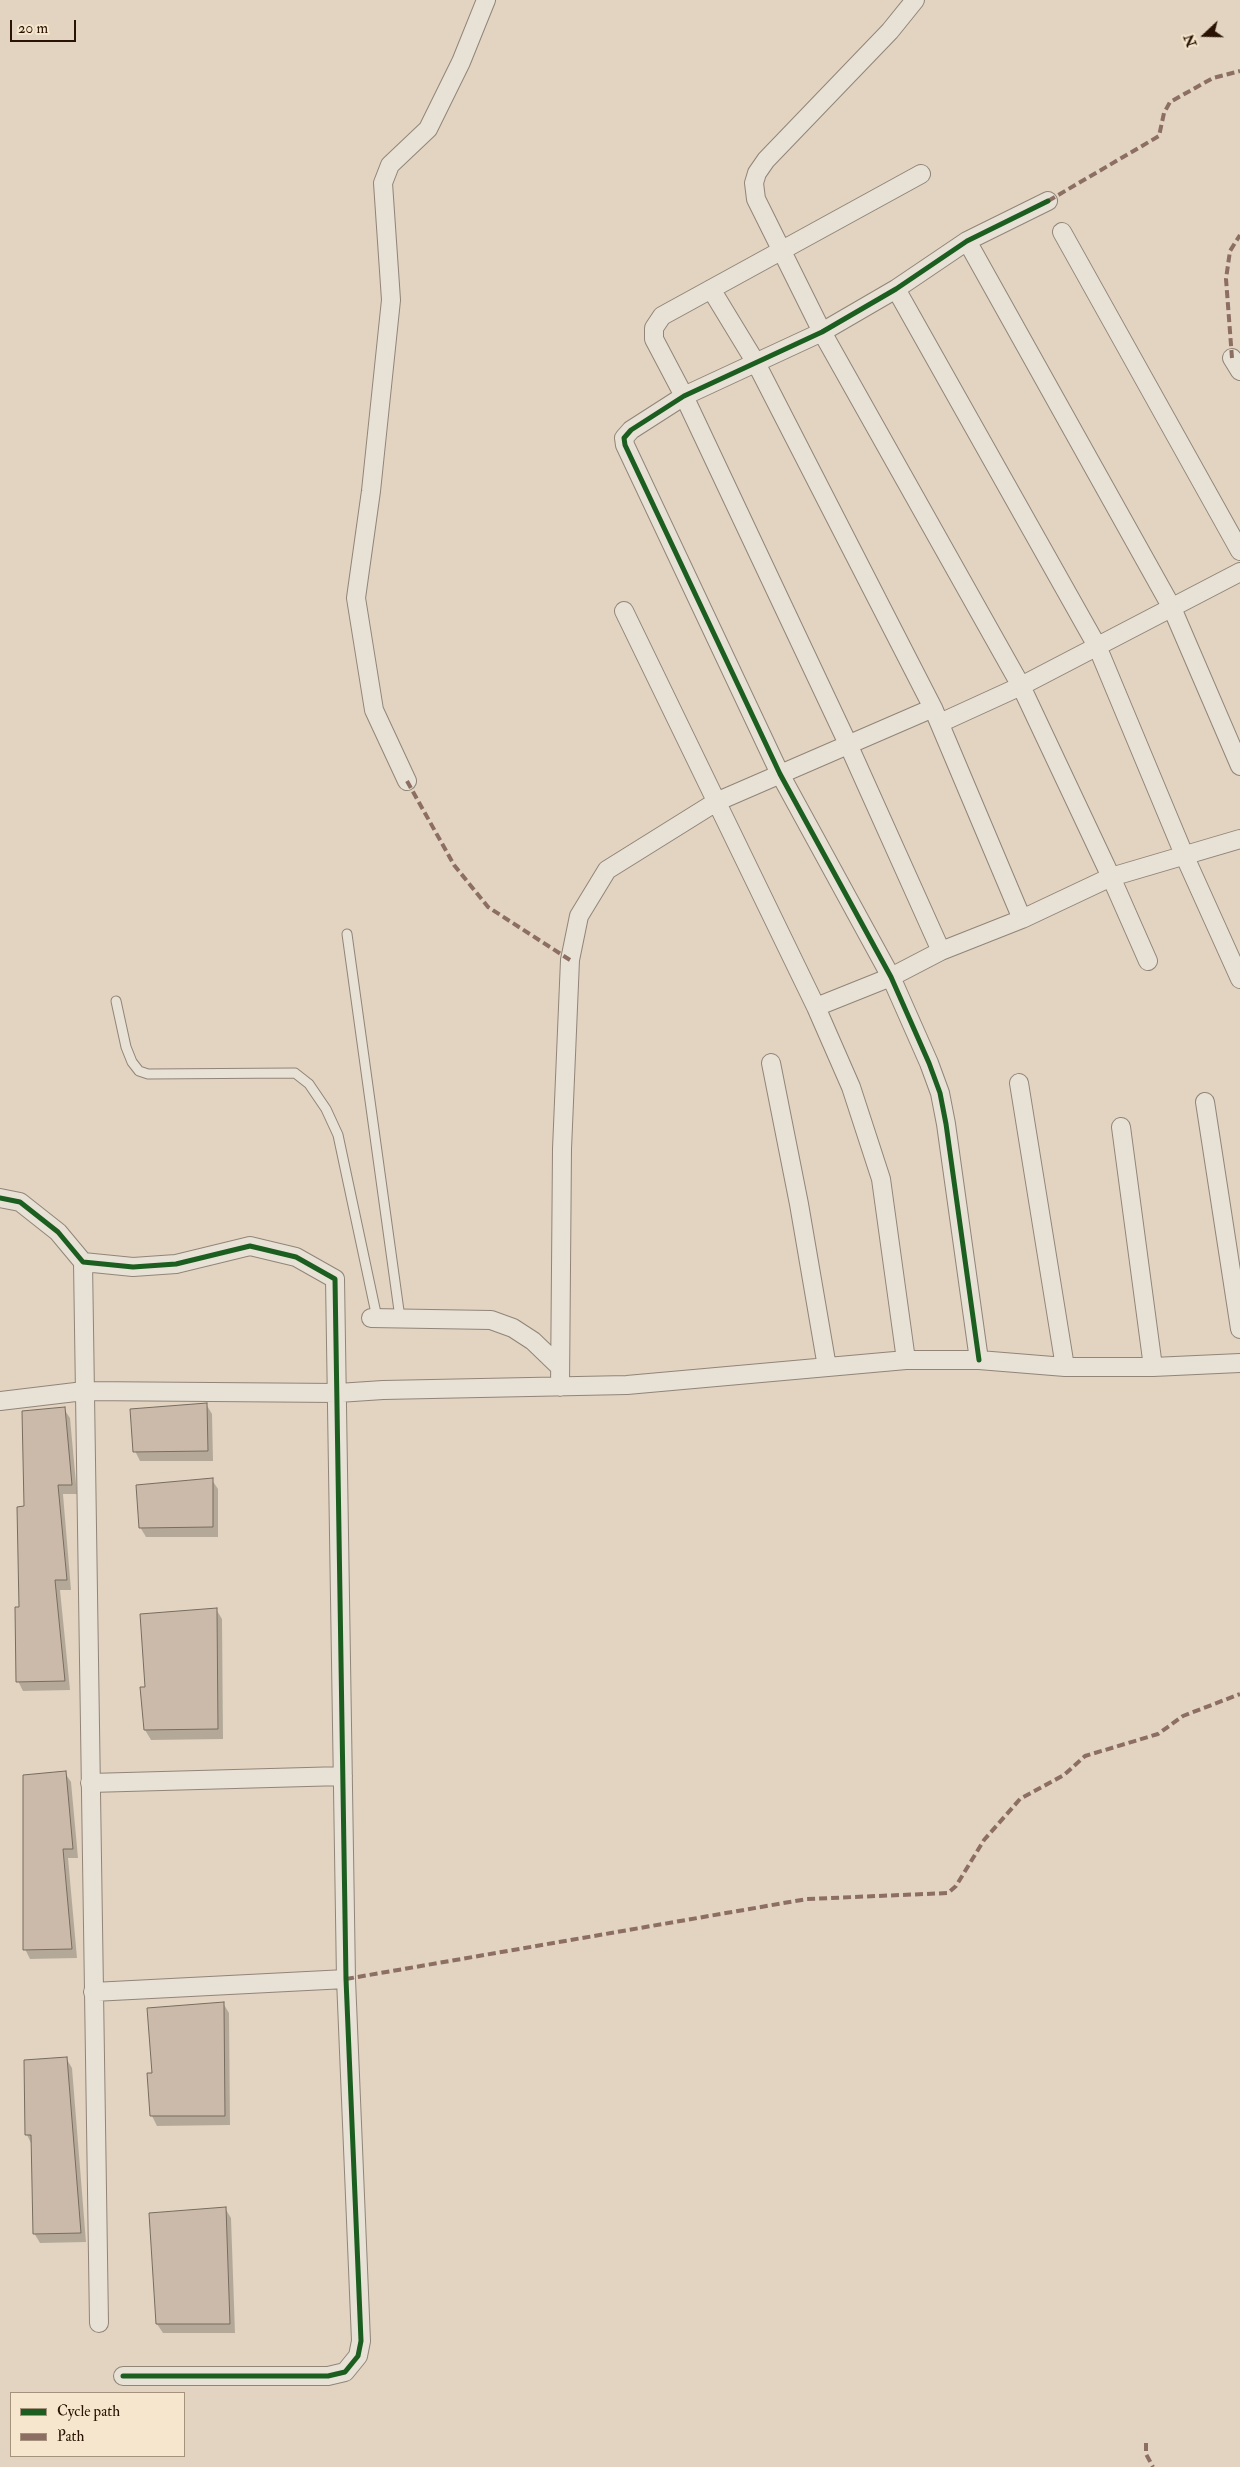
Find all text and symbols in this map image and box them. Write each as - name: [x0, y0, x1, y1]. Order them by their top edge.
- scale bar: [12, 10, 79, 42]
- north arrow: [1180, 10, 1230, 60]
- text: 20 m: [18, 19, 48, 38]
- text: N: [1180, 32, 1201, 49]
- legend: [10, 2392, 185, 2457]
- text: Cycle path: [57, 2402, 120, 2421]
- text: Path: [57, 2427, 84, 2446]

